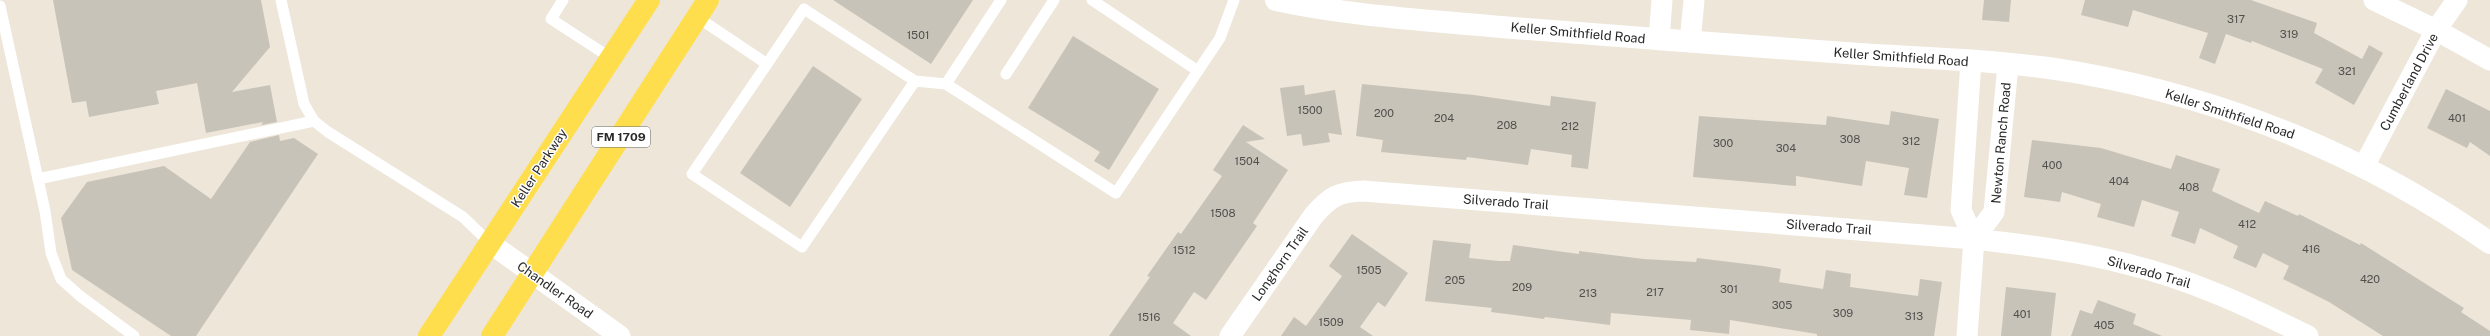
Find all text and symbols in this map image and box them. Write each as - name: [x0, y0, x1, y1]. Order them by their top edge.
- house number: 317: [2227, 13, 2245, 25]
- street label: Keller Smithfield Road: [1510, 20, 1646, 46]
- house number: 319: [2280, 28, 2298, 40]
- house number: 1501: [907, 29, 929, 41]
- street label: Cumberland Drive: [2377, 31, 2441, 133]
- street label: Keller Smithfield Road: [1833, 45, 1969, 69]
- house number: 321: [2338, 65, 2356, 77]
- street label: Newton Ranch Road: [1988, 82, 2014, 204]
- street label: Keller Smithfield Road: [2163, 86, 2297, 142]
- house number: 1500: [1298, 104, 1323, 116]
- house number: 200: [1374, 107, 1394, 119]
- house number: 204: [1434, 112, 1454, 124]
- house number: 401: [2448, 112, 2466, 124]
- house number: 208: [1497, 119, 1517, 131]
- house number: 212: [1561, 120, 1579, 132]
- street label: Keller Parkway: [508, 126, 570, 210]
- road number: FM 1709: [592, 127, 650, 147]
- house number: 308: [1840, 133, 1860, 145]
- house number: 312: [1902, 135, 1920, 147]
- house number: 300: [1713, 137, 1733, 149]
- house number: 304: [1776, 142, 1796, 154]
- house number: 1504: [1234, 155, 1260, 167]
- house number: 400: [2042, 159, 2062, 171]
- house number: 404: [2109, 175, 2129, 187]
- house number: 408: [2179, 181, 2199, 193]
- street label: Silverado Trail: [1462, 192, 1550, 212]
- house number: 1508: [1210, 207, 1236, 219]
- street label: Silverado Trail: [1785, 217, 1873, 237]
- house number: 412: [2238, 218, 2256, 230]
- street label: Longhorn Trail: [1249, 224, 1311, 304]
- house number: 416: [2302, 243, 2320, 255]
- house number: 1512: [1173, 244, 1196, 256]
- street label: Silverado Trail: [2105, 253, 2193, 291]
- street label: Chandler Road: [514, 258, 596, 322]
- house number: 1505: [1356, 264, 1382, 276]
- house number: 420: [2360, 273, 2380, 285]
- house number: 205: [1445, 274, 1465, 286]
- house number: 209: [1512, 281, 1532, 293]
- house number: 301: [1720, 283, 1738, 295]
- house number: 217: [1646, 286, 1664, 298]
- house number: 213: [1579, 287, 1597, 299]
- house number: 305: [1772, 299, 1792, 311]
- house number: 309: [1833, 307, 1853, 319]
- house number: 401: [2013, 308, 2031, 320]
- house number: 313: [1905, 310, 1923, 322]
- house number: 1516: [1138, 311, 1161, 323]
- house number: 1509: [1318, 316, 1344, 328]
- house number: 405: [2094, 319, 2114, 331]

